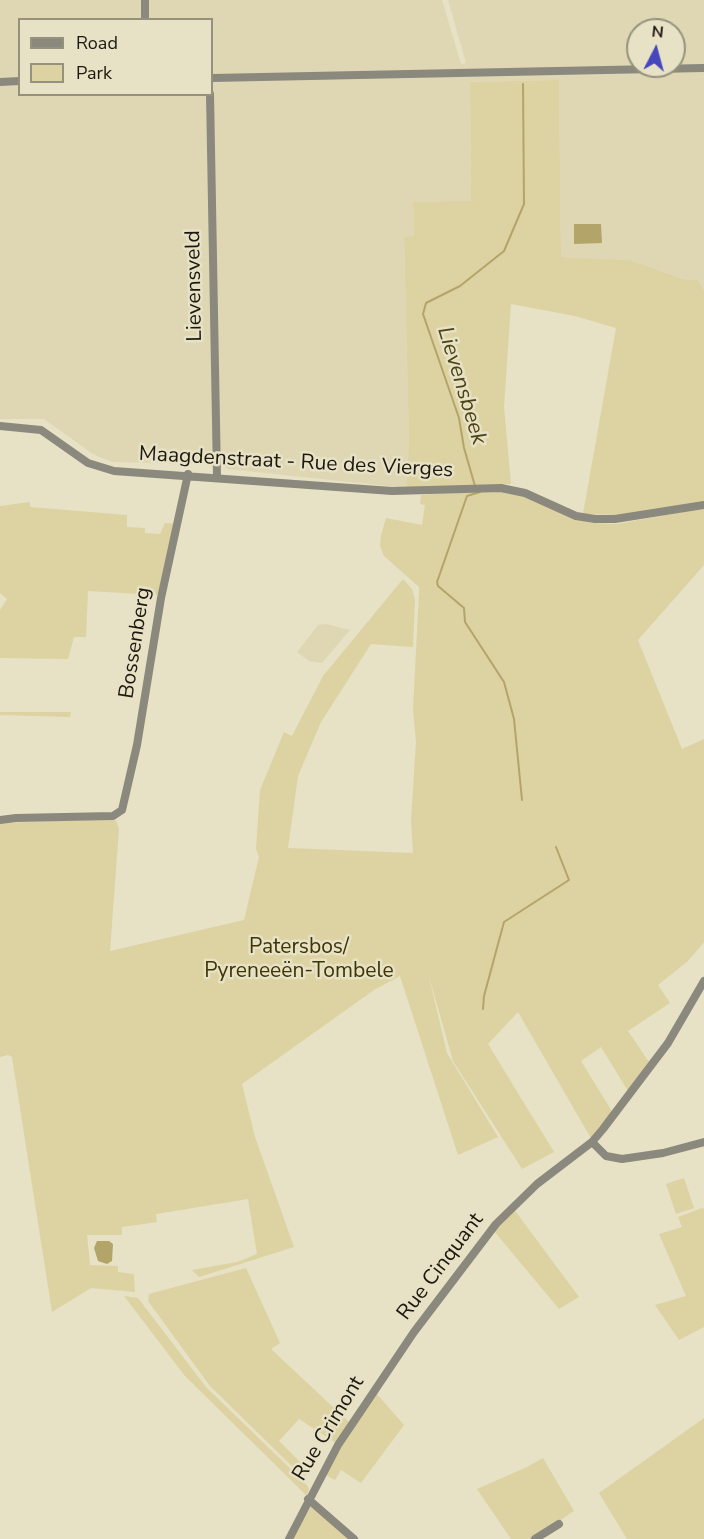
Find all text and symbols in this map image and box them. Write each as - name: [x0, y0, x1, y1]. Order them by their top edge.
- legend: [18, 18, 213, 96]
- north arrow: [626, 18, 686, 78]
- text: N: [651, 21, 665, 44]
- text: Road: [76, 31, 118, 55]
- text: Park: [76, 61, 112, 85]
- street label: Lievensveld: [181, 230, 209, 342]
- water label: Lievensbeek: [431, 324, 491, 448]
- street label: Maagdenstraat - Rue des Vierges: [138, 442, 454, 484]
- street label: Bossenberg: [115, 586, 157, 700]
- park label: Patersbos/ Pyreneeën-Tombele: [204, 935, 394, 985]
- street label: Rue Cinquant: [392, 1208, 490, 1326]
- street label: Rue Crimont: [288, 1372, 370, 1486]

